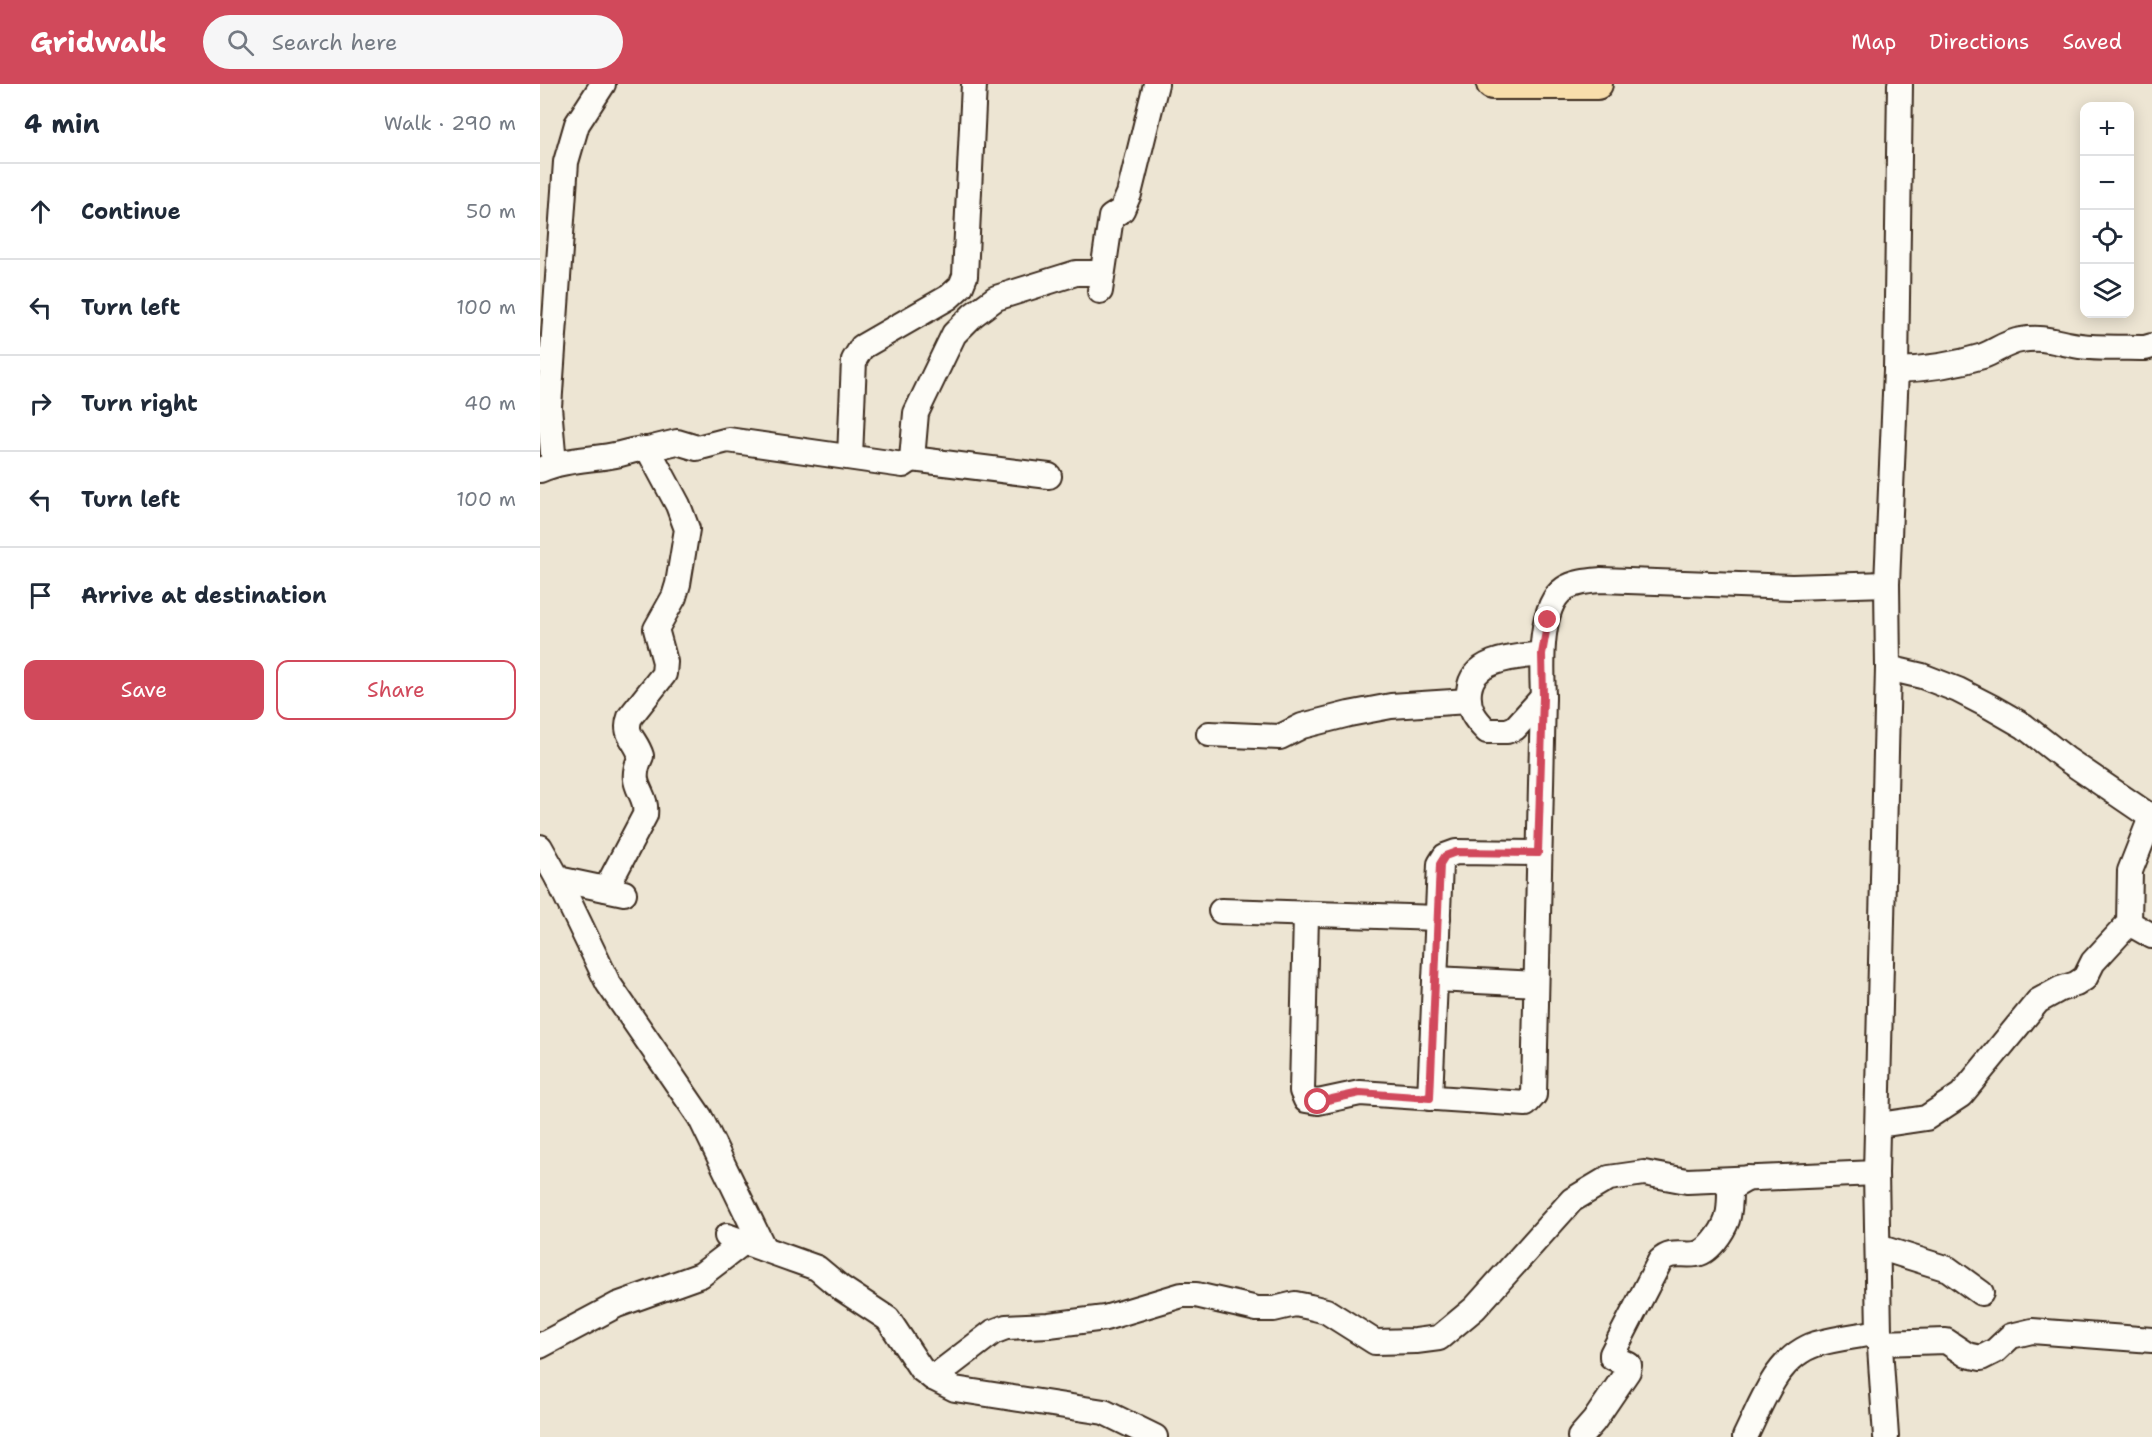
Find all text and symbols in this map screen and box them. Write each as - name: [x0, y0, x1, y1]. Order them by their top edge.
- search box: [203, 15, 623, 69]
- text: Gridwalk: [30, 23, 167, 61]
- icon: search: [224, 26, 257, 59]
- text: Search here: [272, 28, 398, 57]
- text: Map: [1851, 28, 1896, 56]
- text: Directions: [1929, 28, 2029, 56]
- text: Saved: [2062, 28, 2122, 56]
- map controls: [2080, 102, 2134, 318]
- button: +: [2080, 102, 2134, 156]
- text: 4 min: [24, 106, 100, 141]
- text: Walk · 290 m: [384, 110, 516, 136]
- button: −: [2080, 156, 2134, 210]
- icon: ahead: [24, 195, 57, 228]
- text: Continue: [81, 197, 181, 226]
- text: 50 m: [466, 198, 516, 224]
- button: locate: [2080, 210, 2134, 264]
- button: layers: [2080, 264, 2134, 318]
- icon: left: [24, 291, 57, 324]
- text: Turn left: [81, 293, 180, 322]
- text: 100 m: [456, 294, 516, 320]
- icon: right: [24, 387, 57, 420]
- text: Turn right: [81, 389, 198, 418]
- text: 40 m: [464, 390, 516, 416]
- icon: left: [24, 483, 57, 516]
- text: Turn left: [81, 485, 180, 514]
- text: 100 m: [456, 486, 516, 512]
- icon: arrive: [24, 579, 57, 612]
- text: Arrive at destination: [81, 581, 327, 610]
- route end: [1534, 606, 1560, 632]
- button: Save: [24, 660, 264, 720]
- button: Share: [276, 660, 516, 720]
- route start: [1304, 1088, 1330, 1114]

